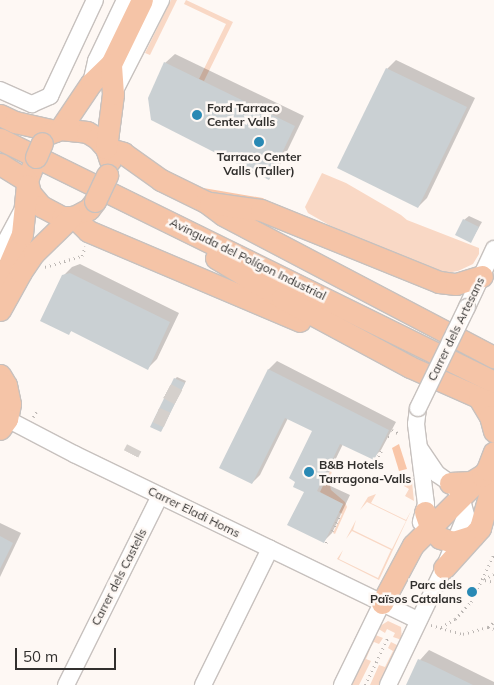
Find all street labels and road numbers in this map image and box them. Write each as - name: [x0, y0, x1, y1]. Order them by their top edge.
- street label: Avinguda del Polígon Industrial: [167, 215, 329, 303]
- street label: Carrer dels Artesans: [425, 275, 487, 383]
- street label: Carrer Eladi Homs: [146, 483, 242, 541]
- street label: Carrer dels Castells: [88, 526, 150, 628]

